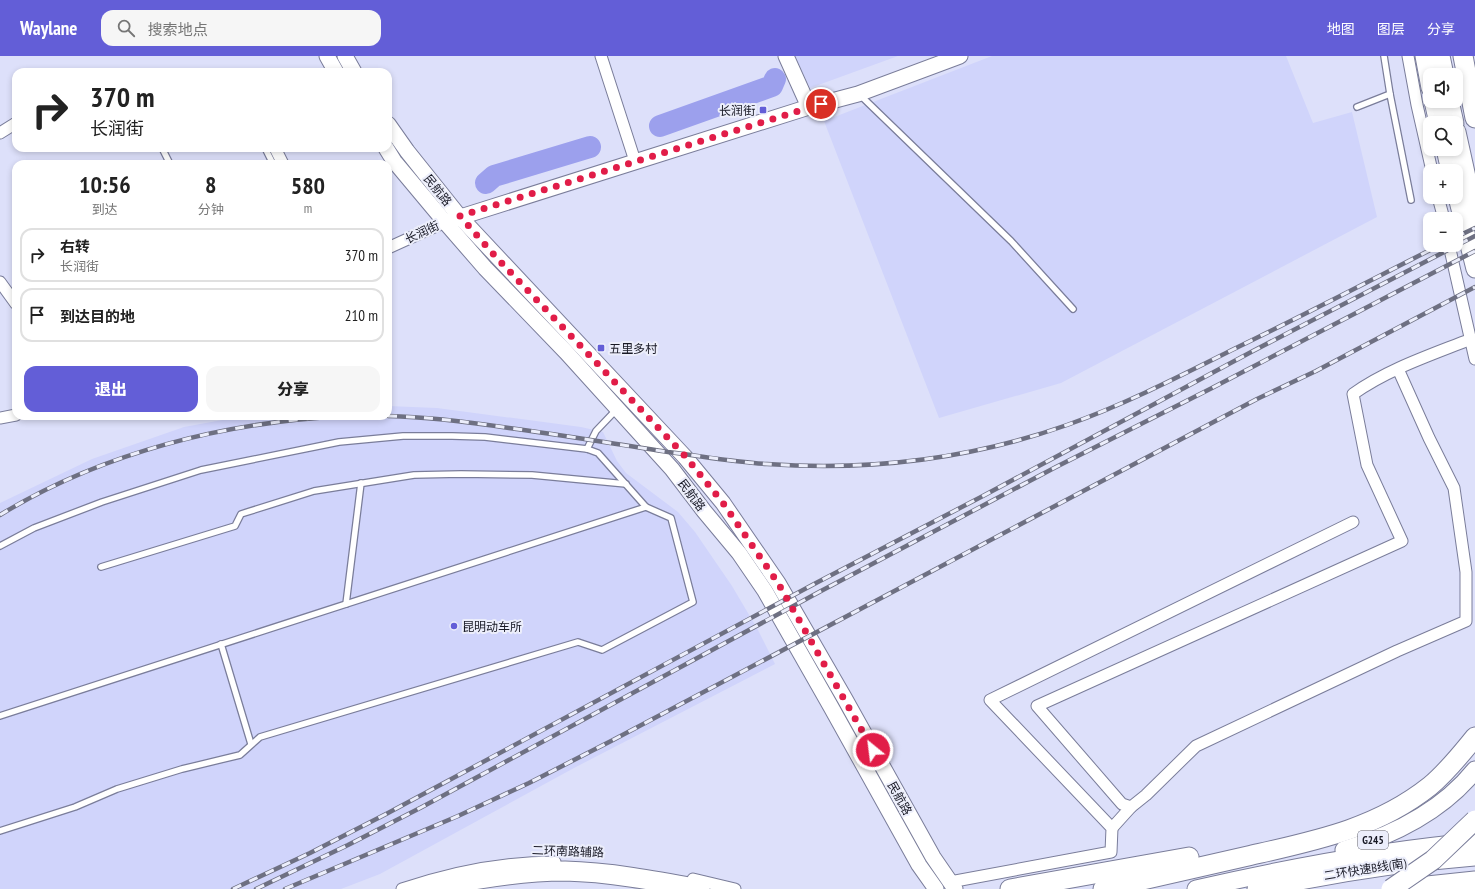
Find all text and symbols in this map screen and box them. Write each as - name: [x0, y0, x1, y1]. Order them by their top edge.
- search box: [101, 10, 381, 46]
- text: Waylane: [20, 16, 77, 40]
- icon: search: [115, 17, 137, 39]
- text: 搜索地点: [147, 20, 207, 39]
- text: 地图: [1327, 20, 1355, 38]
- text: 图层: [1377, 20, 1405, 38]
- text: 分享: [1427, 20, 1455, 38]
- map controls: [1423, 68, 1463, 252]
- button: sound: [1423, 68, 1463, 108]
- text: 370 m: [90, 78, 154, 115]
- icon: right: [24, 84, 76, 136]
- pin: [804, 87, 838, 121]
- icon: arrive: [810, 93, 832, 115]
- place label: 长润街: [719, 103, 755, 118]
- marker: 长润街: [758, 105, 768, 115]
- button: search: [1423, 116, 1463, 156]
- text: 长润街: [90, 117, 144, 140]
- button: +: [1423, 164, 1463, 204]
- text: 10:56: [79, 169, 131, 200]
- text: 8: [205, 169, 216, 200]
- text: 580: [291, 170, 325, 201]
- street label: 民航路: [421, 171, 455, 209]
- text: m: [304, 200, 312, 217]
- text: 到达: [92, 201, 118, 218]
- text: 分钟: [198, 201, 224, 218]
- button: −: [1423, 212, 1463, 252]
- street label: 长润街: [403, 218, 441, 246]
- text: 右转: [60, 237, 90, 256]
- icon: right: [26, 244, 48, 266]
- text: 370 m: [345, 246, 378, 265]
- text: 长润街: [60, 258, 99, 275]
- icon: arrive: [26, 304, 48, 326]
- text: 210 m: [345, 306, 378, 325]
- text: 到达目的地: [60, 307, 135, 326]
- place label: 五里多村: [609, 341, 658, 356]
- marker: 五里多村: [596, 343, 606, 353]
- button: 退出: [24, 366, 198, 412]
- button: 分享: [206, 366, 380, 412]
- street label: 民航路: [675, 476, 709, 514]
- place label: 昆明动车所: [462, 619, 522, 634]
- marker: 昆明动车所: [449, 621, 459, 631]
- position arrow: [852, 729, 894, 771]
- street label: 民航路: [885, 779, 915, 817]
- road number: G245: [1358, 831, 1388, 849]
- street label: 二环南路辅路: [532, 842, 604, 860]
- street label: 二环快速B线(南): [1323, 855, 1407, 883]

